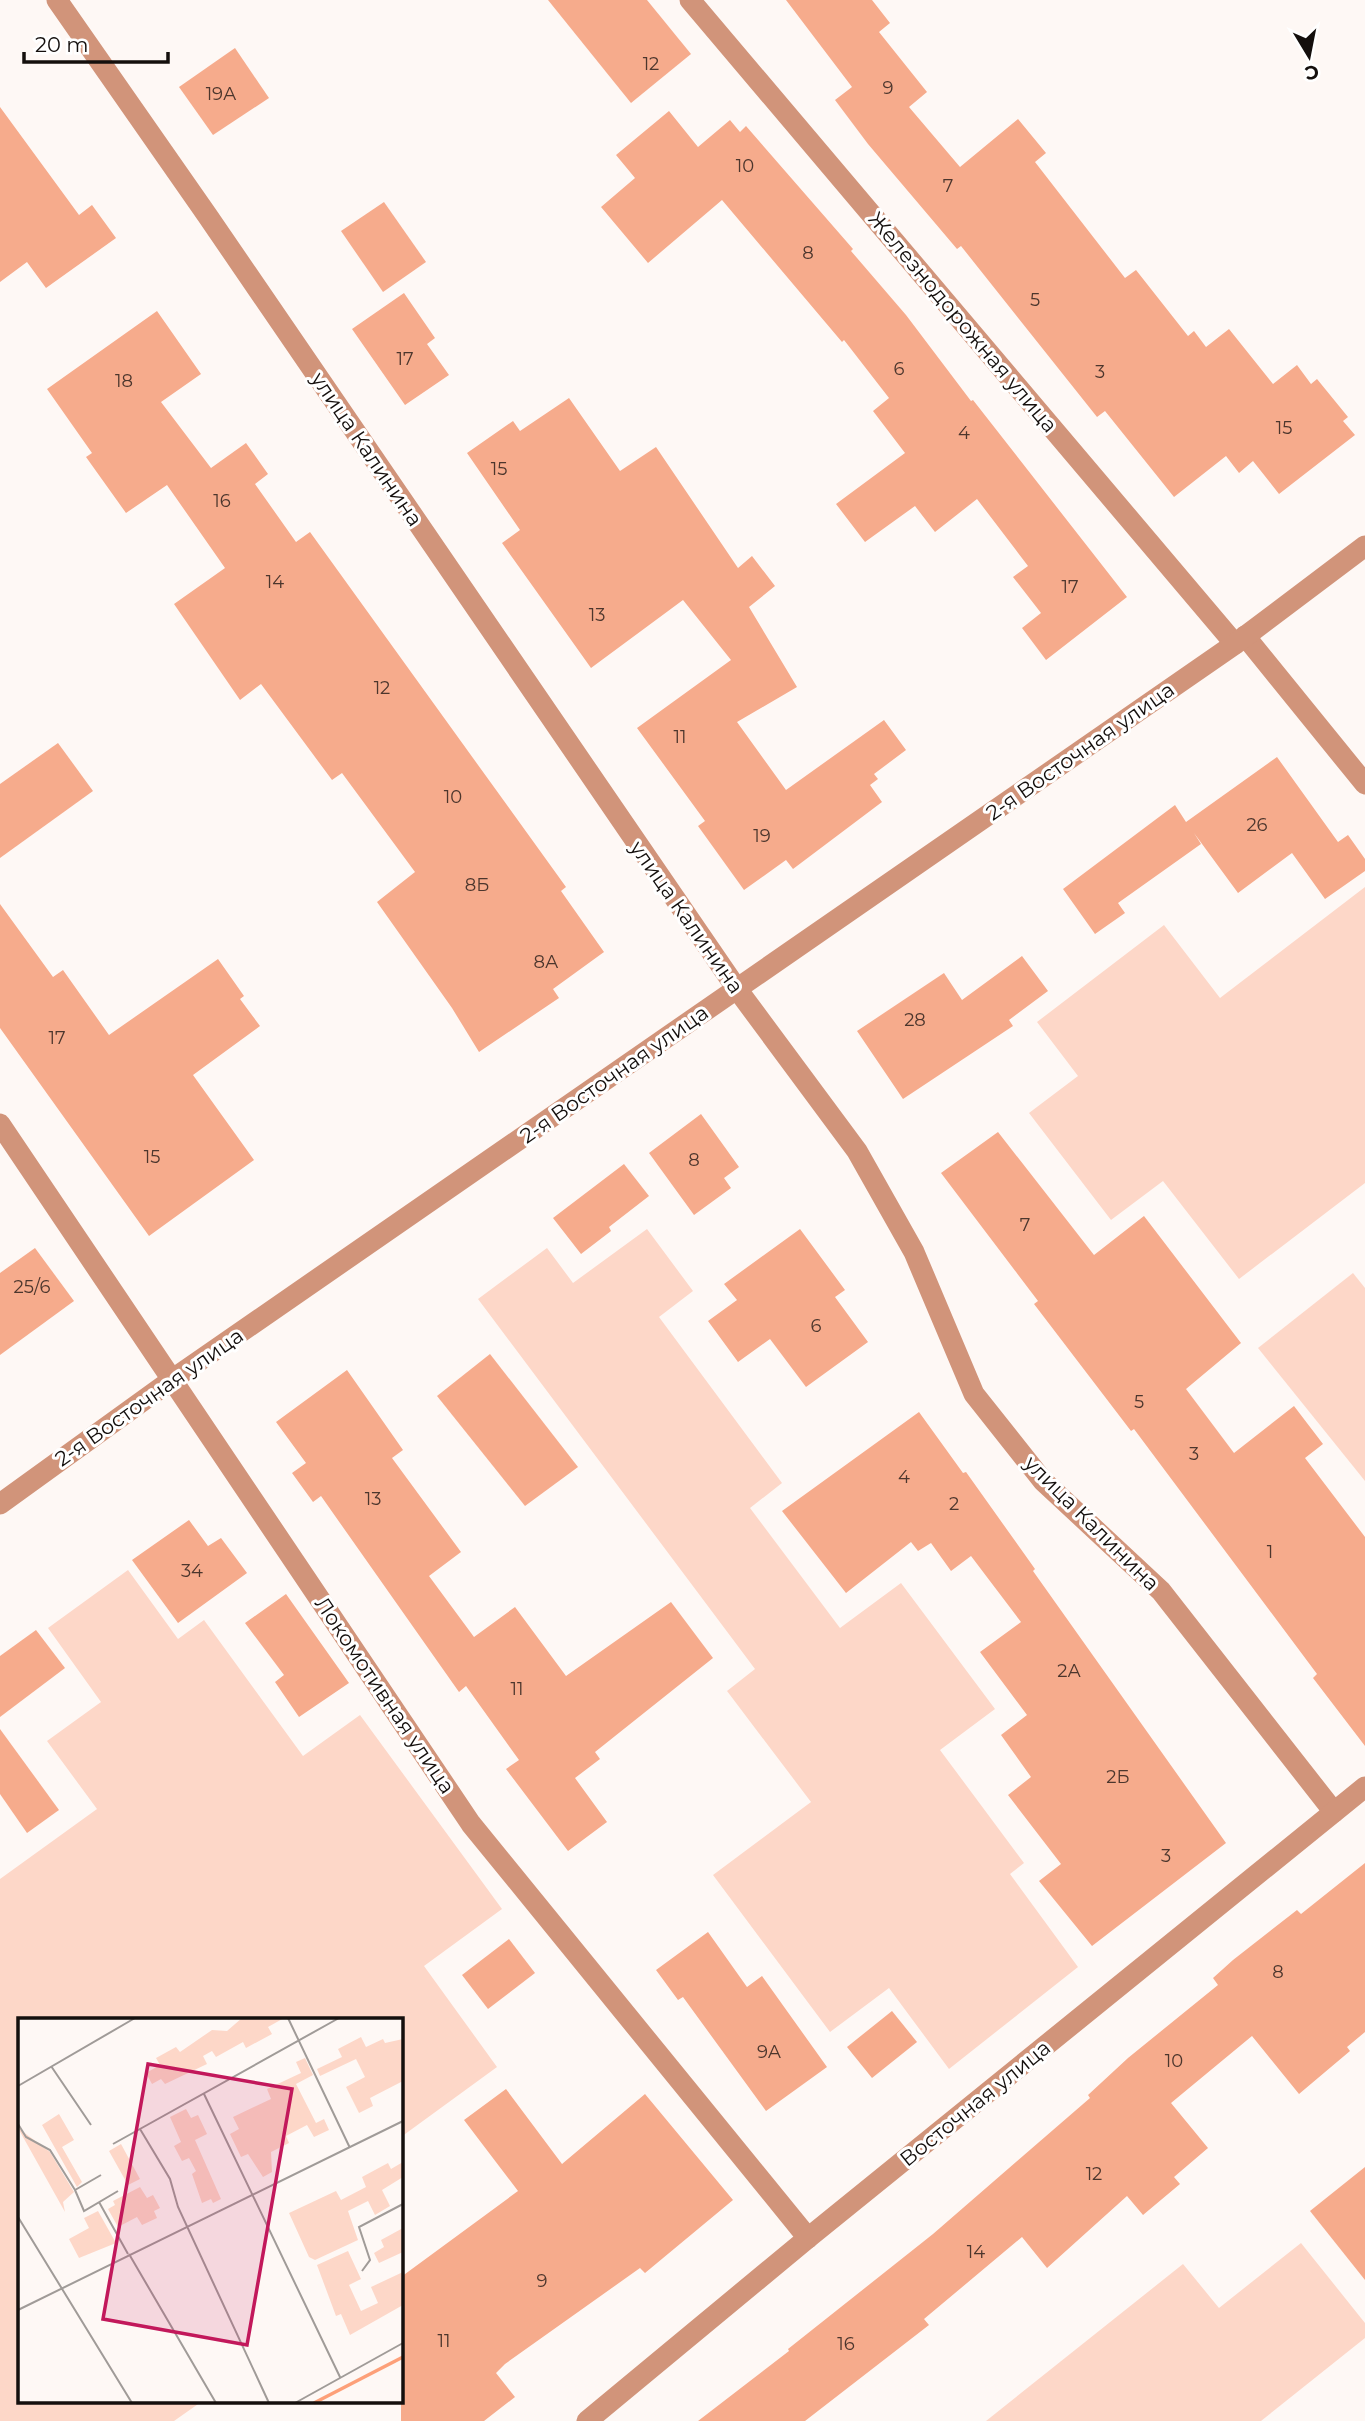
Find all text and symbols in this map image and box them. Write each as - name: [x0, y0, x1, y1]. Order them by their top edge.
- scale bar: [24, 21, 168, 65]
- north arrow: [1274, 21, 1344, 91]
- text: 20 m: [35, 32, 89, 57]
- house number: 12: [643, 53, 659, 75]
- text: С: [1303, 60, 1321, 85]
- house number: 9: [883, 77, 894, 99]
- house number: 19А: [206, 83, 237, 105]
- house number: 10: [736, 155, 754, 177]
- house number: 7: [943, 175, 953, 197]
- street label: Железнодорожная улица: [863, 207, 1063, 437]
- house number: 8: [802, 242, 814, 264]
- house number: 5: [1030, 289, 1040, 311]
- house number: 17: [396, 348, 414, 370]
- house number: 6: [894, 358, 905, 380]
- house number: 3: [1095, 361, 1105, 383]
- street label: улица Калинина: [306, 366, 428, 531]
- house number: 18: [115, 370, 133, 392]
- house number: 15: [1276, 417, 1292, 439]
- house number: 4: [958, 422, 970, 444]
- house number: 15: [491, 458, 507, 480]
- house number: 16: [213, 490, 231, 512]
- house number: 14: [266, 571, 284, 593]
- house number: 17: [1061, 576, 1079, 598]
- house number: 13: [589, 604, 605, 626]
- house number: 12: [374, 677, 390, 699]
- street label: 2-я Восточная улица: [981, 677, 1179, 825]
- house number: 11: [674, 726, 687, 748]
- house number: 10: [444, 786, 462, 808]
- house number: 26: [1246, 814, 1268, 836]
- house number: 19: [753, 825, 771, 847]
- street label: улица Калинина: [624, 835, 749, 998]
- house number: 8Б: [465, 874, 489, 896]
- house number: 8А: [534, 951, 559, 973]
- street label: 2-я Восточная улица: [515, 1000, 713, 1148]
- house number: 28: [904, 1009, 926, 1031]
- house number: 17: [48, 1027, 66, 1049]
- house number: 15: [144, 1146, 160, 1168]
- house number: 8: [688, 1149, 700, 1171]
- house number: 7: [1020, 1214, 1030, 1236]
- house number: 25/6: [13, 1276, 51, 1298]
- house number: 6: [811, 1315, 822, 1337]
- street label: 2-я Восточная улица: [50, 1323, 248, 1471]
- house number: 5: [1134, 1391, 1144, 1413]
- house number: 3: [1189, 1443, 1199, 1465]
- street label: улица Калинина: [1019, 1450, 1165, 1596]
- house number: 4: [898, 1466, 910, 1488]
- house number: 13: [365, 1488, 381, 1510]
- house number: 2: [949, 1493, 959, 1515]
- house number: 1: [1267, 1541, 1273, 1563]
- house number: 34: [181, 1560, 203, 1582]
- street label: Локомотивная улица: [310, 1592, 460, 1798]
- house number: 2А: [1057, 1660, 1081, 1682]
- house number: 11: [511, 1678, 524, 1700]
- house number: 2Б: [1106, 1766, 1130, 1788]
- house number: 3: [1161, 1845, 1171, 1867]
- house number: 8: [1272, 1961, 1284, 1983]
- inset map: [18, 2018, 402, 2404]
- street label: Восточная улица: [895, 2035, 1055, 2171]
- house number: 9А: [757, 2041, 782, 2063]
- house number: 10: [1165, 2050, 1183, 2072]
- house number: 12: [1086, 2163, 1102, 2185]
- house number: 14: [967, 2241, 985, 2263]
- house number: 9: [537, 2270, 548, 2292]
- house number: 11: [438, 2330, 451, 2352]
- house number: 16: [837, 2333, 855, 2355]

